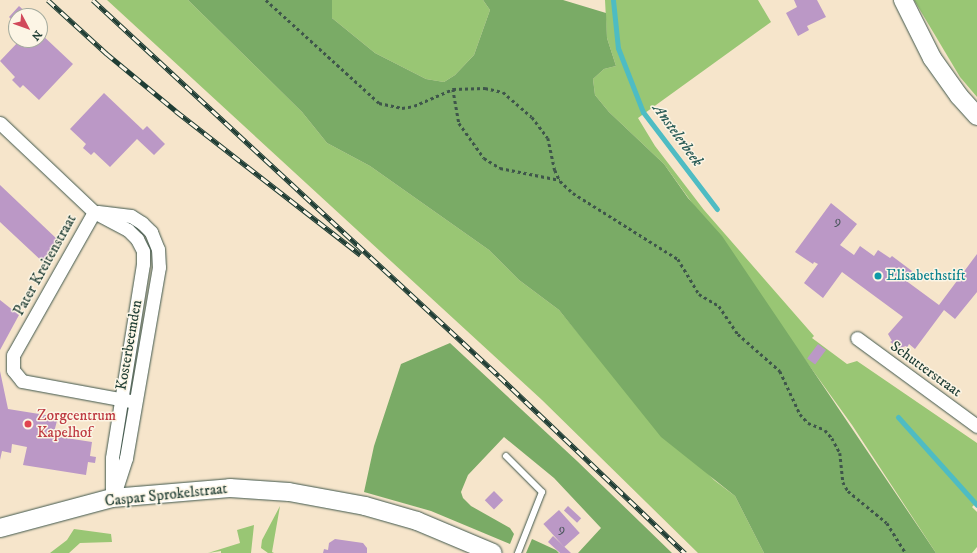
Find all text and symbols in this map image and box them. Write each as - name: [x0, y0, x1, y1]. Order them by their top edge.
- north arrow: [8, 8, 48, 48]
- text: N: [28, 27, 45, 43]
- water label: Anstelerbeek: [649, 100, 707, 170]
- street label: Pater Kreitenstraat: [10, 211, 80, 319]
- house number: 9: [835, 213, 841, 229]
- place label: Elisabethstift: [886, 267, 966, 285]
- marker: Elisabethstift: [873, 271, 883, 281]
- street label: Kosterbeemden: [112, 298, 146, 392]
- street label: Schutterstraat: [887, 337, 965, 401]
- place label: Zorgcentrum Kapelhof: [37, 406, 116, 441]
- marker: Zorgcentrum Kapelhof: [22, 418, 34, 430]
- street label: Caspar Sprokelstraat: [104, 480, 228, 510]
- house number: 9: [559, 521, 565, 537]

